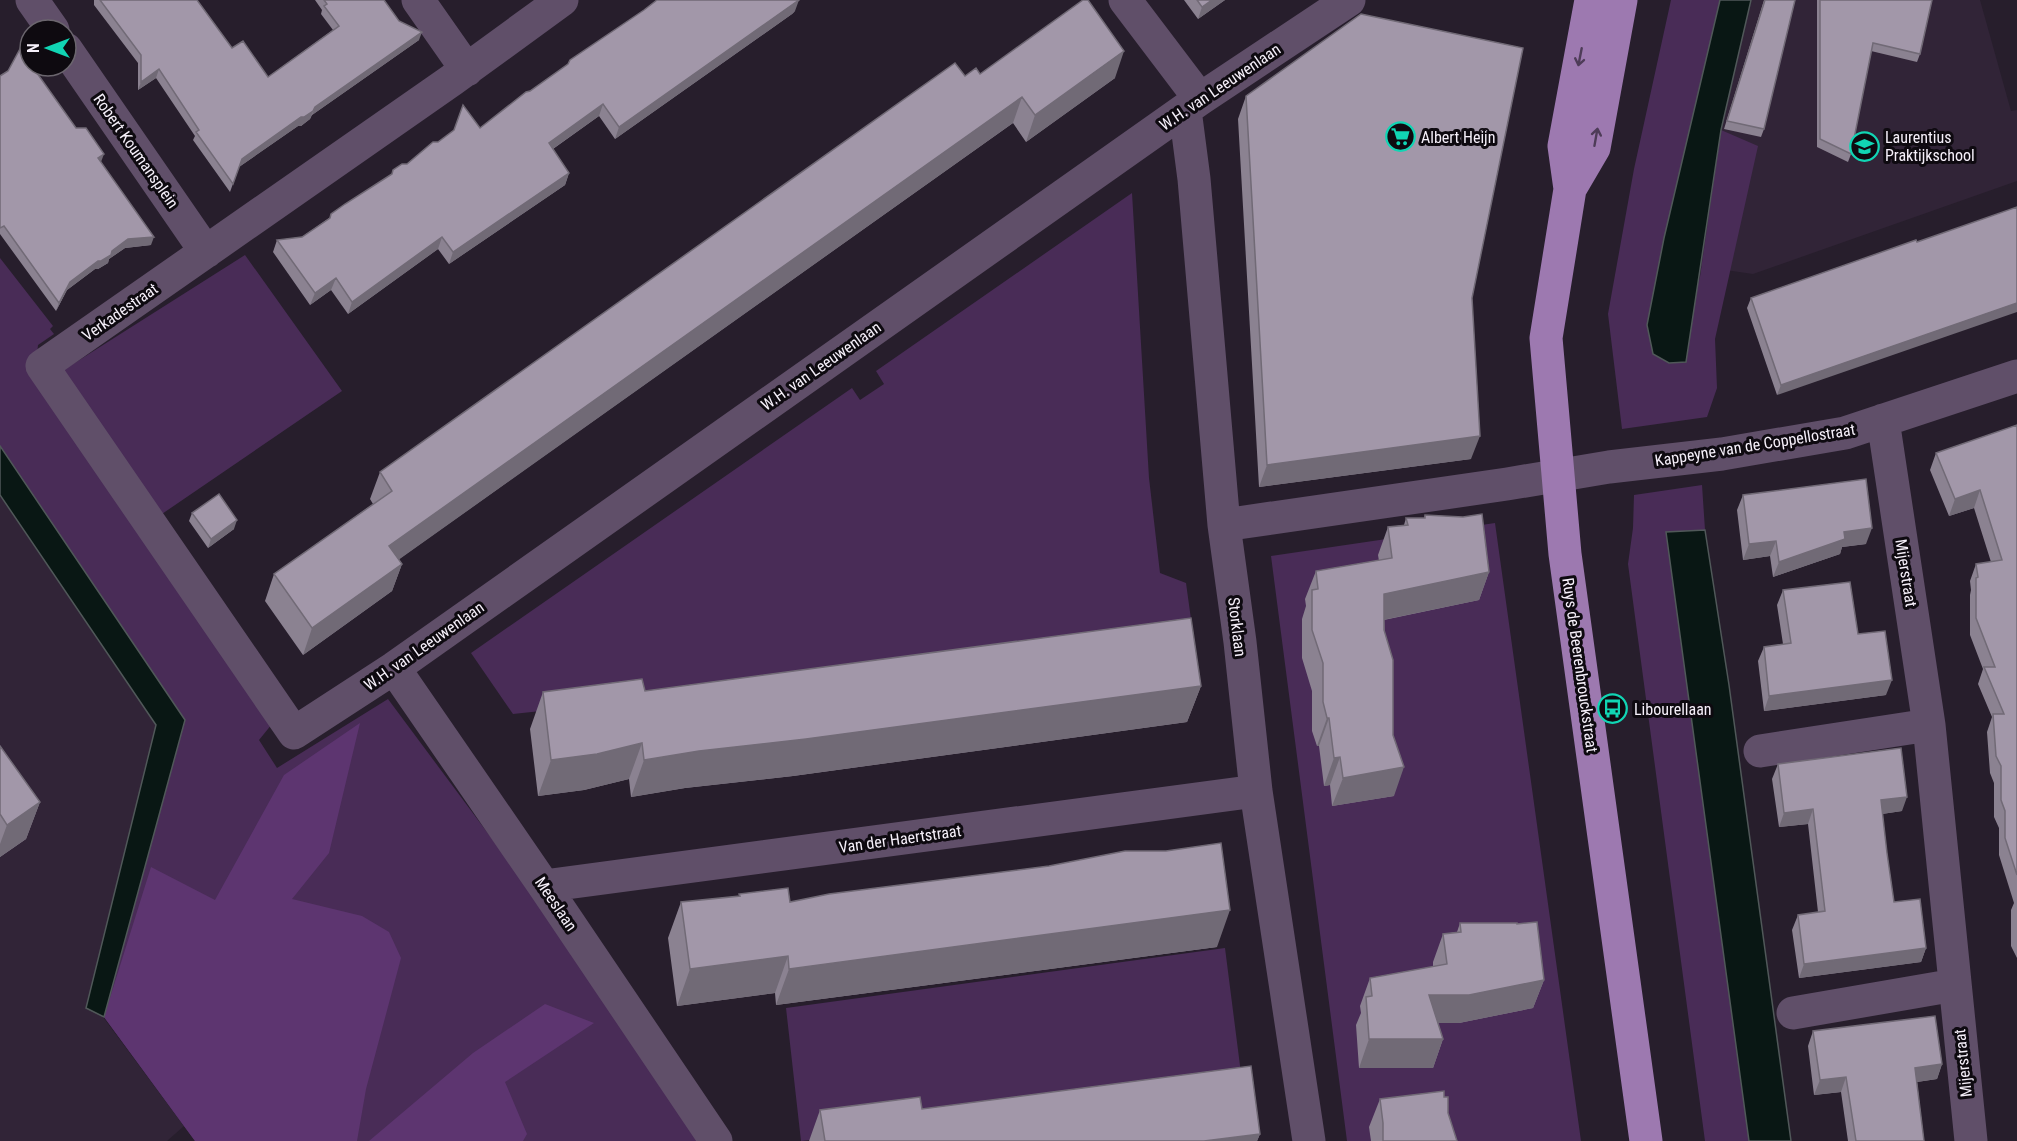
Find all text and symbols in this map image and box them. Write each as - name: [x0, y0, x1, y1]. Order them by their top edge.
- north arrow: [18, 18, 78, 78]
- street label: W.H. van Leeuwenlaan: [1156, 39, 1284, 135]
- text: N: [24, 43, 43, 53]
- one-way arrow: [1574, 47, 1585, 67]
- street label: Robert Koumansplein: [89, 90, 183, 212]
- supermarket icon: Albert Heijn: [1384, 121, 1416, 153]
- place label: Albert Heijn: [1421, 128, 1495, 147]
- one-way arrow: [1591, 128, 1602, 147]
- place label: Laurentius Praktijkschool: [1885, 128, 1975, 165]
- school or university icon: Laurentius Praktijkschool: [1848, 130, 1880, 162]
- street label: Verkadestraat: [79, 279, 162, 345]
- street label: W.H. van Leeuwenlaan: [757, 318, 885, 414]
- street label: Kappeyne van de Coppellostraat: [1654, 420, 1857, 470]
- street label: Mijerstraat: [1891, 538, 1921, 609]
- street label: Ruys de Beerenbrouckstraat: [1558, 576, 1602, 754]
- street label: Storklaan: [1224, 596, 1250, 658]
- street label: W.H. van Leeuwenlaan: [360, 598, 488, 694]
- bus stop icon: Libourellaan: [1597, 693, 1629, 725]
- place label: Libourellaan: [1634, 700, 1712, 719]
- street label: Van der Haertstraat: [838, 821, 963, 857]
- street label: Meeslaan: [531, 873, 581, 935]
- street label: Mijerstraat: [1950, 1028, 1976, 1098]

